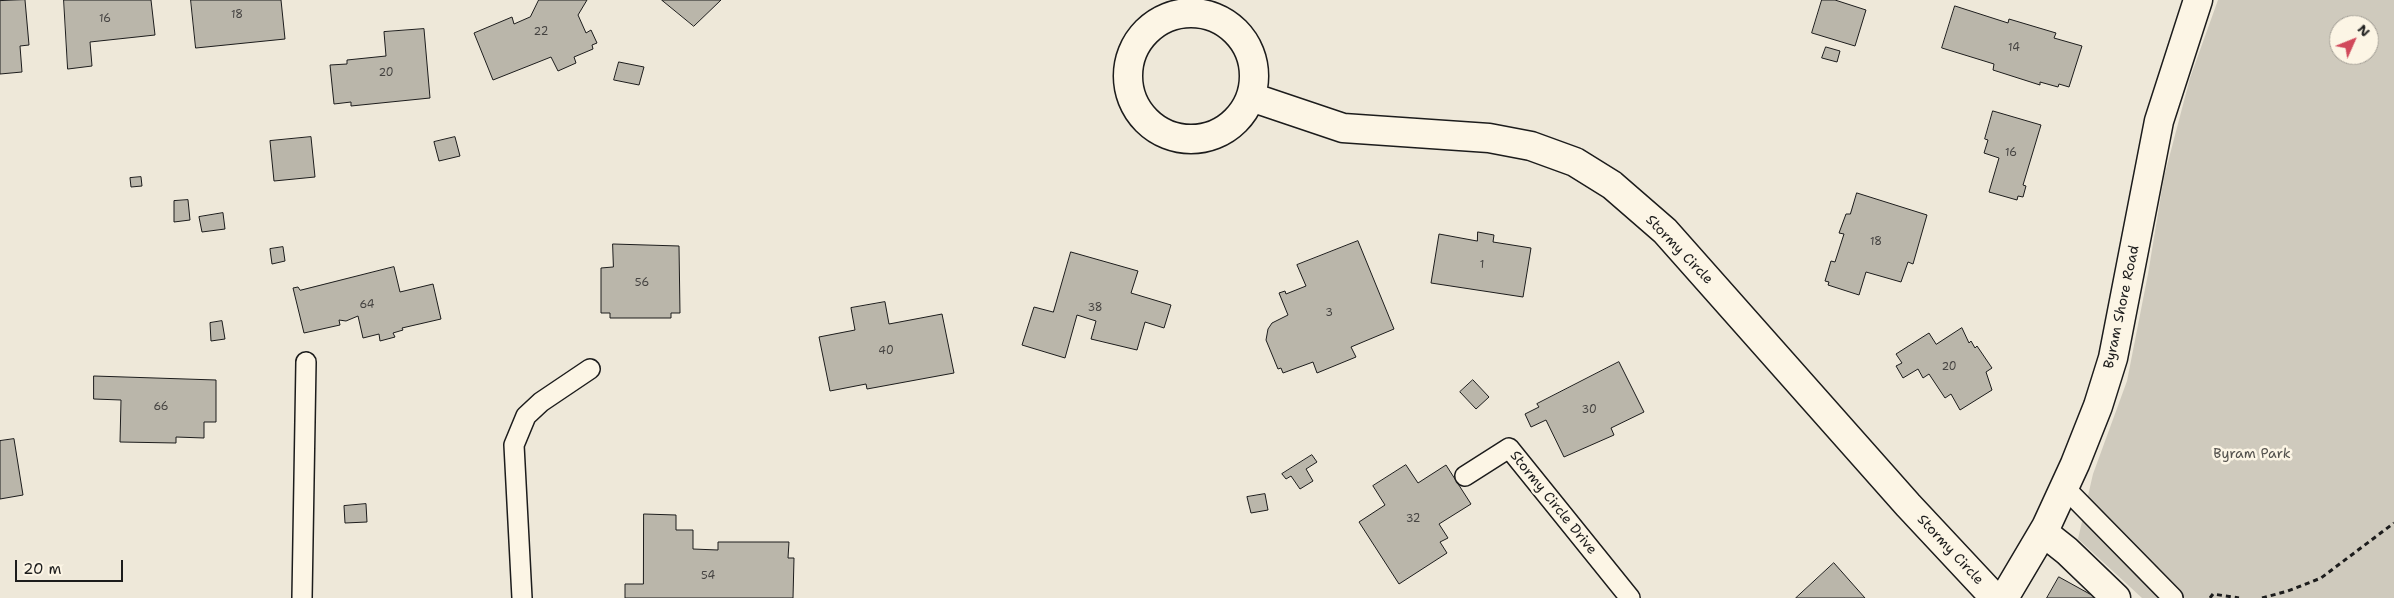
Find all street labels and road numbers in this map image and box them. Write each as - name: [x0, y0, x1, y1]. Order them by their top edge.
- street label: Stormy Circle: [1642, 212, 1716, 288]
- street label: Byram Shore Road: [2101, 244, 2143, 370]
- street label: Stormy Circle Drive: [1506, 448, 1600, 558]
- street label: Stormy Circle: [1913, 512, 1987, 588]

